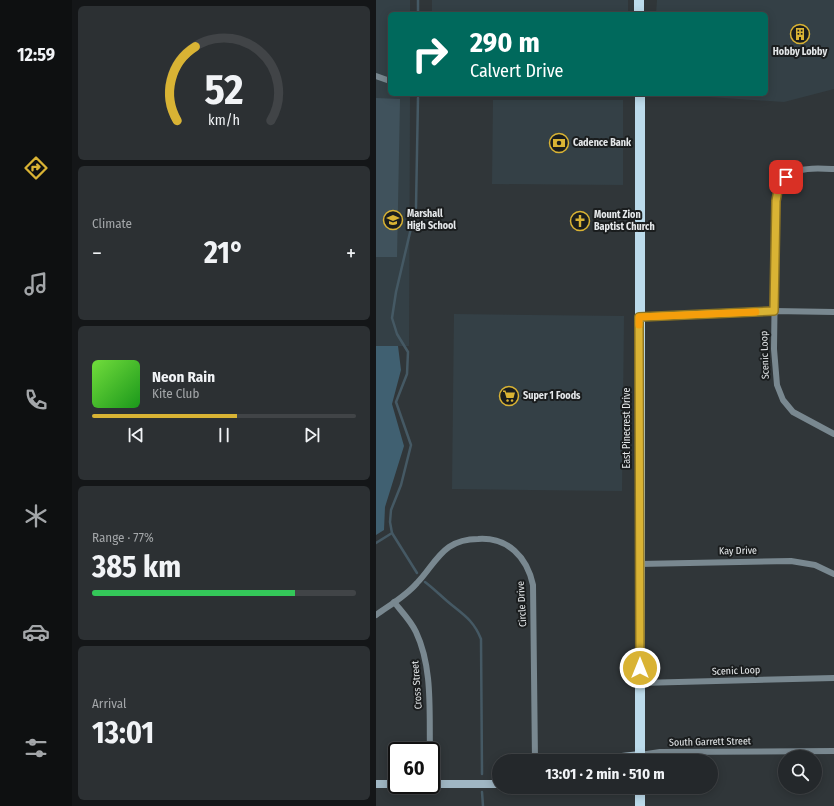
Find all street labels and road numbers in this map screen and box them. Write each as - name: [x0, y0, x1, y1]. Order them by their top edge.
- street label: Scenic Loop: [758, 331, 772, 379]
- street label: East Pinecrest Drive: [621, 388, 633, 468]
- street label: Kay Drive: [719, 545, 757, 557]
- street label: Circle Drive: [515, 581, 529, 627]
- street label: Cross Street: [409, 660, 425, 710]
- street label: Scenic Loop: [712, 664, 760, 678]
- street label: South Garrett Street: [669, 735, 752, 749]

